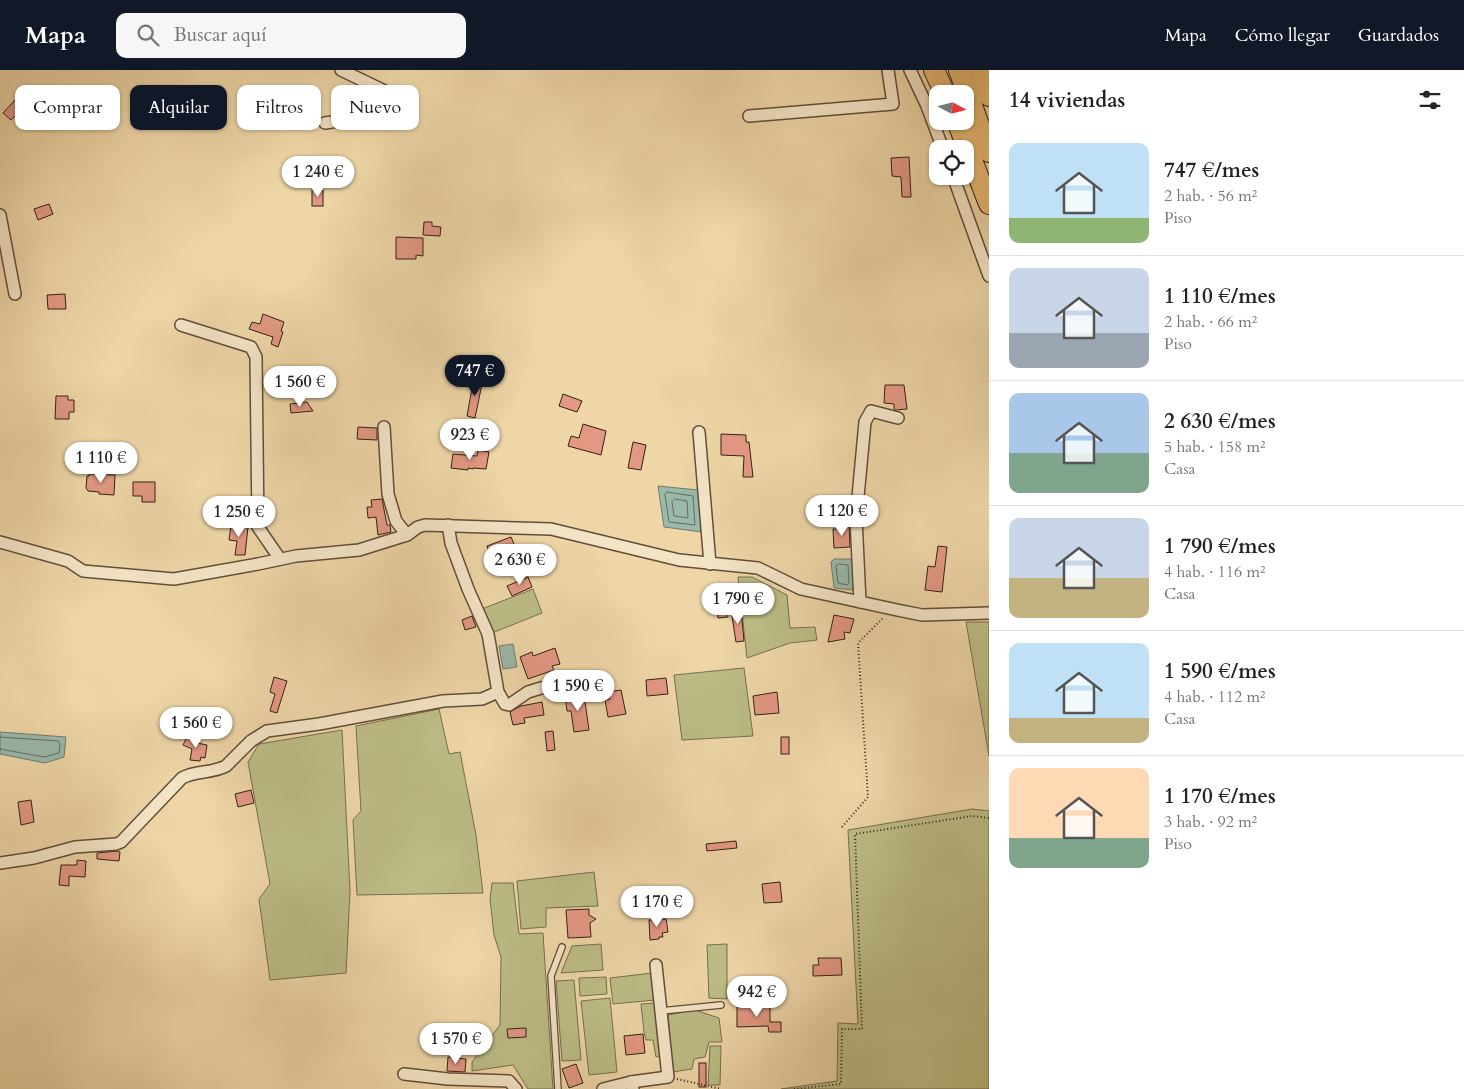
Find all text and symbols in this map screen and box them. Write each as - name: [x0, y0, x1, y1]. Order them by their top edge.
- search box: [116, 13, 466, 58]
- text: Mapa: [25, 19, 86, 52]
- icon: search: [134, 21, 162, 49]
- text: Buscar aquí: [174, 22, 267, 48]
- text: Mapa: [1165, 23, 1207, 48]
- text: Cómo llegar: [1235, 23, 1330, 48]
- text: Guardados: [1358, 23, 1439, 48]
- chip: Comprar: [15, 85, 120, 130]
- chip: Alquilar: [130, 85, 227, 130]
- chip: Filtros: [237, 85, 321, 130]
- chip: Nuevo: [331, 85, 419, 130]
- north arrow: [929, 85, 974, 130]
- map controls: [929, 85, 974, 185]
- text: 14 viviendas: [1009, 86, 1125, 115]
- icon: filters: [1416, 86, 1444, 114]
- button: locate: [929, 140, 974, 185]
- pin: 1 240 €: [272, 156, 364, 198]
- text: 747 €/mes: [1164, 156, 1259, 185]
- text: 1 240 €: [293, 161, 343, 183]
- icon: home: [1049, 163, 1109, 223]
- text: 2 hab. · 56 m²: [1164, 185, 1257, 207]
- text: Piso: [1164, 207, 1192, 229]
- text: 1 110 €/mes: [1164, 282, 1276, 311]
- icon: home: [1049, 288, 1109, 348]
- text: 2 hab. · 66 m²: [1164, 311, 1257, 333]
- text: Piso: [1164, 333, 1192, 355]
- pin: 747 €: [440, 354, 510, 397]
- text: 747 €: [456, 360, 494, 382]
- pin: 1 560 €: [254, 366, 346, 408]
- text: 1 560 €: [275, 371, 325, 393]
- text: 2 630 €/mes: [1164, 407, 1276, 436]
- icon: home: [1049, 413, 1109, 473]
- pin: 923 €: [435, 418, 505, 461]
- text: 923 €: [451, 424, 489, 446]
- text: 5 hab. · 158 m²: [1164, 436, 1265, 458]
- pin: 1 110 €: [55, 442, 147, 484]
- text: 1 110 €: [76, 447, 126, 469]
- text: Casa: [1164, 458, 1195, 480]
- pin: 1 120 €: [796, 494, 888, 537]
- pin: 1 250 €: [193, 496, 285, 538]
- text: 1 120 €: [817, 500, 867, 522]
- text: 1 250 €: [214, 501, 264, 523]
- text: 1 790 €/mes: [1164, 532, 1276, 561]
- icon: home: [1049, 538, 1109, 598]
- pin: 2 630 €: [474, 544, 566, 586]
- text: 2 630 €: [495, 549, 545, 571]
- text: 4 hab. · 116 m²: [1164, 561, 1265, 583]
- pin: 1 790 €: [692, 582, 784, 625]
- text: Casa: [1164, 583, 1195, 605]
- text: 1 790 €: [713, 588, 763, 610]
- text: 1 590 €/mes: [1164, 657, 1276, 686]
- icon: home: [1049, 663, 1109, 723]
- pin: 1 590 €: [532, 670, 624, 712]
- text: 1 590 €: [553, 675, 603, 697]
- text: 4 hab. · 112 m²: [1164, 686, 1265, 708]
- pin: 1 560 €: [150, 706, 242, 749]
- text: Casa: [1164, 708, 1195, 730]
- text: 1 560 €: [171, 712, 221, 734]
- text: 1 170 €/mes: [1164, 782, 1276, 811]
- icon: home: [1049, 788, 1109, 848]
- text: 3 hab. · 92 m²: [1164, 811, 1257, 833]
- text: Piso: [1164, 833, 1192, 855]
- pin: 1 170 €: [611, 886, 703, 928]
- text: 1 170 €: [632, 891, 682, 913]
- pin: 942 €: [722, 976, 792, 1018]
- text: 942 €: [738, 981, 776, 1003]
- pin: 1 570 €: [410, 1022, 502, 1065]
- text: 1 570 €: [431, 1028, 481, 1050]

